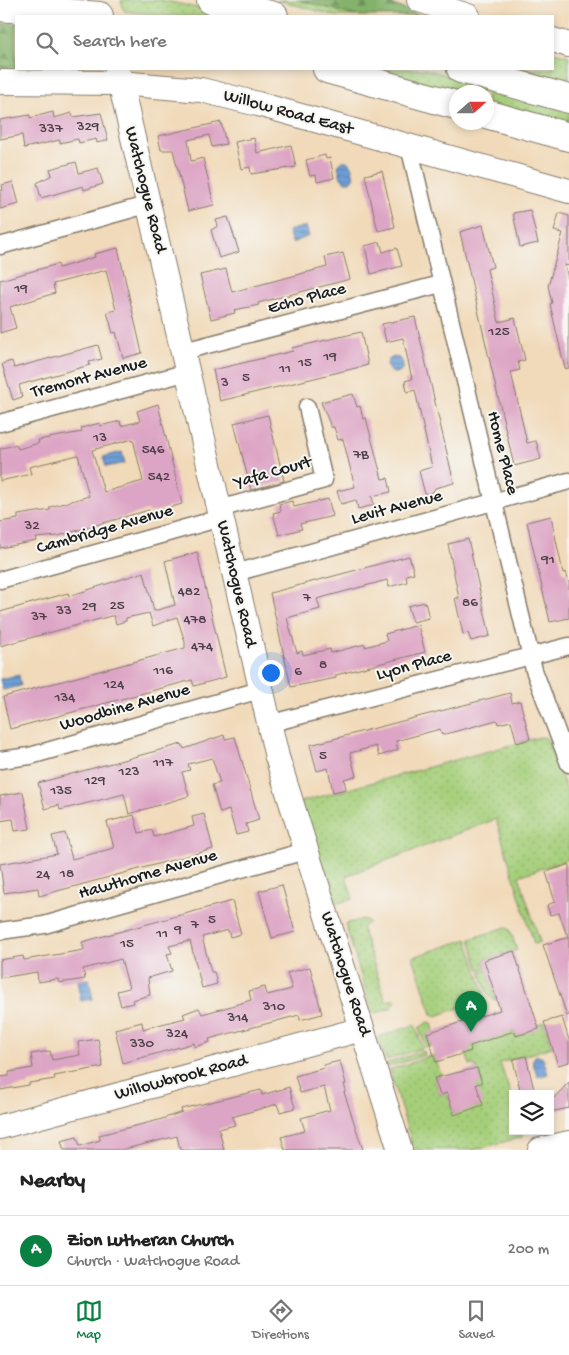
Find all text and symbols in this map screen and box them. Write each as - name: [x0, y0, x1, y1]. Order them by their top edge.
- search box: [15, 15, 554, 70]
- icon: search: [33, 29, 61, 57]
- text: Search here: [73, 31, 167, 54]
- north arrow: [449, 85, 494, 130]
- street label: Willow Road East: [221, 86, 357, 141]
- house number: 329: [76, 118, 100, 136]
- house number: 337: [38, 120, 64, 138]
- street label: Watchogue Road: [119, 125, 171, 257]
- street label: Echo Place: [266, 278, 349, 319]
- house number: 19: [13, 280, 28, 298]
- house number: 125: [487, 323, 510, 341]
- house number: 19: [322, 348, 337, 366]
- street label: Tremont Avenue: [28, 352, 150, 404]
- house number: 15: [297, 354, 312, 372]
- house number: 11: [278, 360, 291, 378]
- house number: 5: [242, 369, 250, 387]
- house number: 3: [220, 374, 229, 392]
- street label: Home Place: [481, 409, 523, 498]
- house number: 13: [92, 429, 107, 447]
- house number: 546: [142, 441, 165, 459]
- house number: 7B: [352, 446, 369, 464]
- street label: Yafa Court: [230, 452, 316, 495]
- house number: 542: [148, 468, 170, 486]
- street label: Levit Avenue: [349, 486, 446, 530]
- street label: Cambridge Avenue: [34, 500, 176, 559]
- house number: 32: [23, 517, 40, 535]
- street label: Watchogue Road: [211, 519, 261, 651]
- house number: 91: [540, 551, 555, 569]
- house number: 482: [178, 583, 200, 601]
- house number: 7: [302, 589, 312, 607]
- house number: 86: [462, 594, 478, 612]
- house number: 25: [109, 597, 125, 615]
- house number: 29: [82, 598, 97, 616]
- house number: 33: [55, 602, 72, 620]
- house number: 37: [30, 608, 48, 626]
- house number: 478: [183, 611, 207, 629]
- house number: 474: [191, 638, 213, 656]
- street label: Lyon Place: [374, 646, 455, 686]
- house number: 8: [319, 656, 327, 674]
- your location: [258, 660, 284, 686]
- house number: 116: [152, 662, 173, 680]
- house number: 6: [294, 663, 302, 681]
- house number: 124: [103, 676, 124, 694]
- street label: Woodbine Avenue: [58, 679, 193, 737]
- house number: 134: [54, 689, 75, 707]
- house number: 5: [319, 747, 327, 765]
- house number: 117: [152, 754, 174, 772]
- house number: 123: [117, 763, 140, 781]
- house number: 129: [84, 772, 106, 790]
- house number: 135: [49, 782, 72, 800]
- street label: Hawthorne Avenue: [76, 845, 220, 905]
- house number: 18: [59, 865, 74, 883]
- house number: 24: [36, 866, 50, 884]
- street label: Watchogue Road: [315, 909, 375, 1040]
- house number: 5: [208, 911, 216, 929]
- house number: 7: [190, 916, 200, 934]
- house number: 9: [173, 921, 182, 939]
- house number: 11: [155, 925, 168, 943]
- house number: 15: [119, 935, 134, 953]
- pin: A: [455, 991, 487, 1032]
- house number: 310: [262, 998, 286, 1016]
- house number: 314: [227, 1009, 248, 1027]
- house number: 324: [165, 1025, 188, 1043]
- house number: 330: [129, 1035, 155, 1053]
- street label: Willowbrook Road: [112, 1050, 251, 1106]
- map controls: [509, 1090, 554, 1135]
- button: layers: [509, 1090, 554, 1135]
- text: Nearby: [20, 1170, 85, 1195]
- text: Zion Lutheran Church: [67, 1230, 234, 1253]
- text: A: [31, 1241, 41, 1260]
- text: 200 m: [508, 1241, 549, 1260]
- text: Church · Watchogue Road: [67, 1253, 239, 1272]
- tab: Map: [75, 1297, 103, 1344]
- tab: Directions: [252, 1297, 309, 1344]
- tab: Saved: [458, 1297, 494, 1344]

